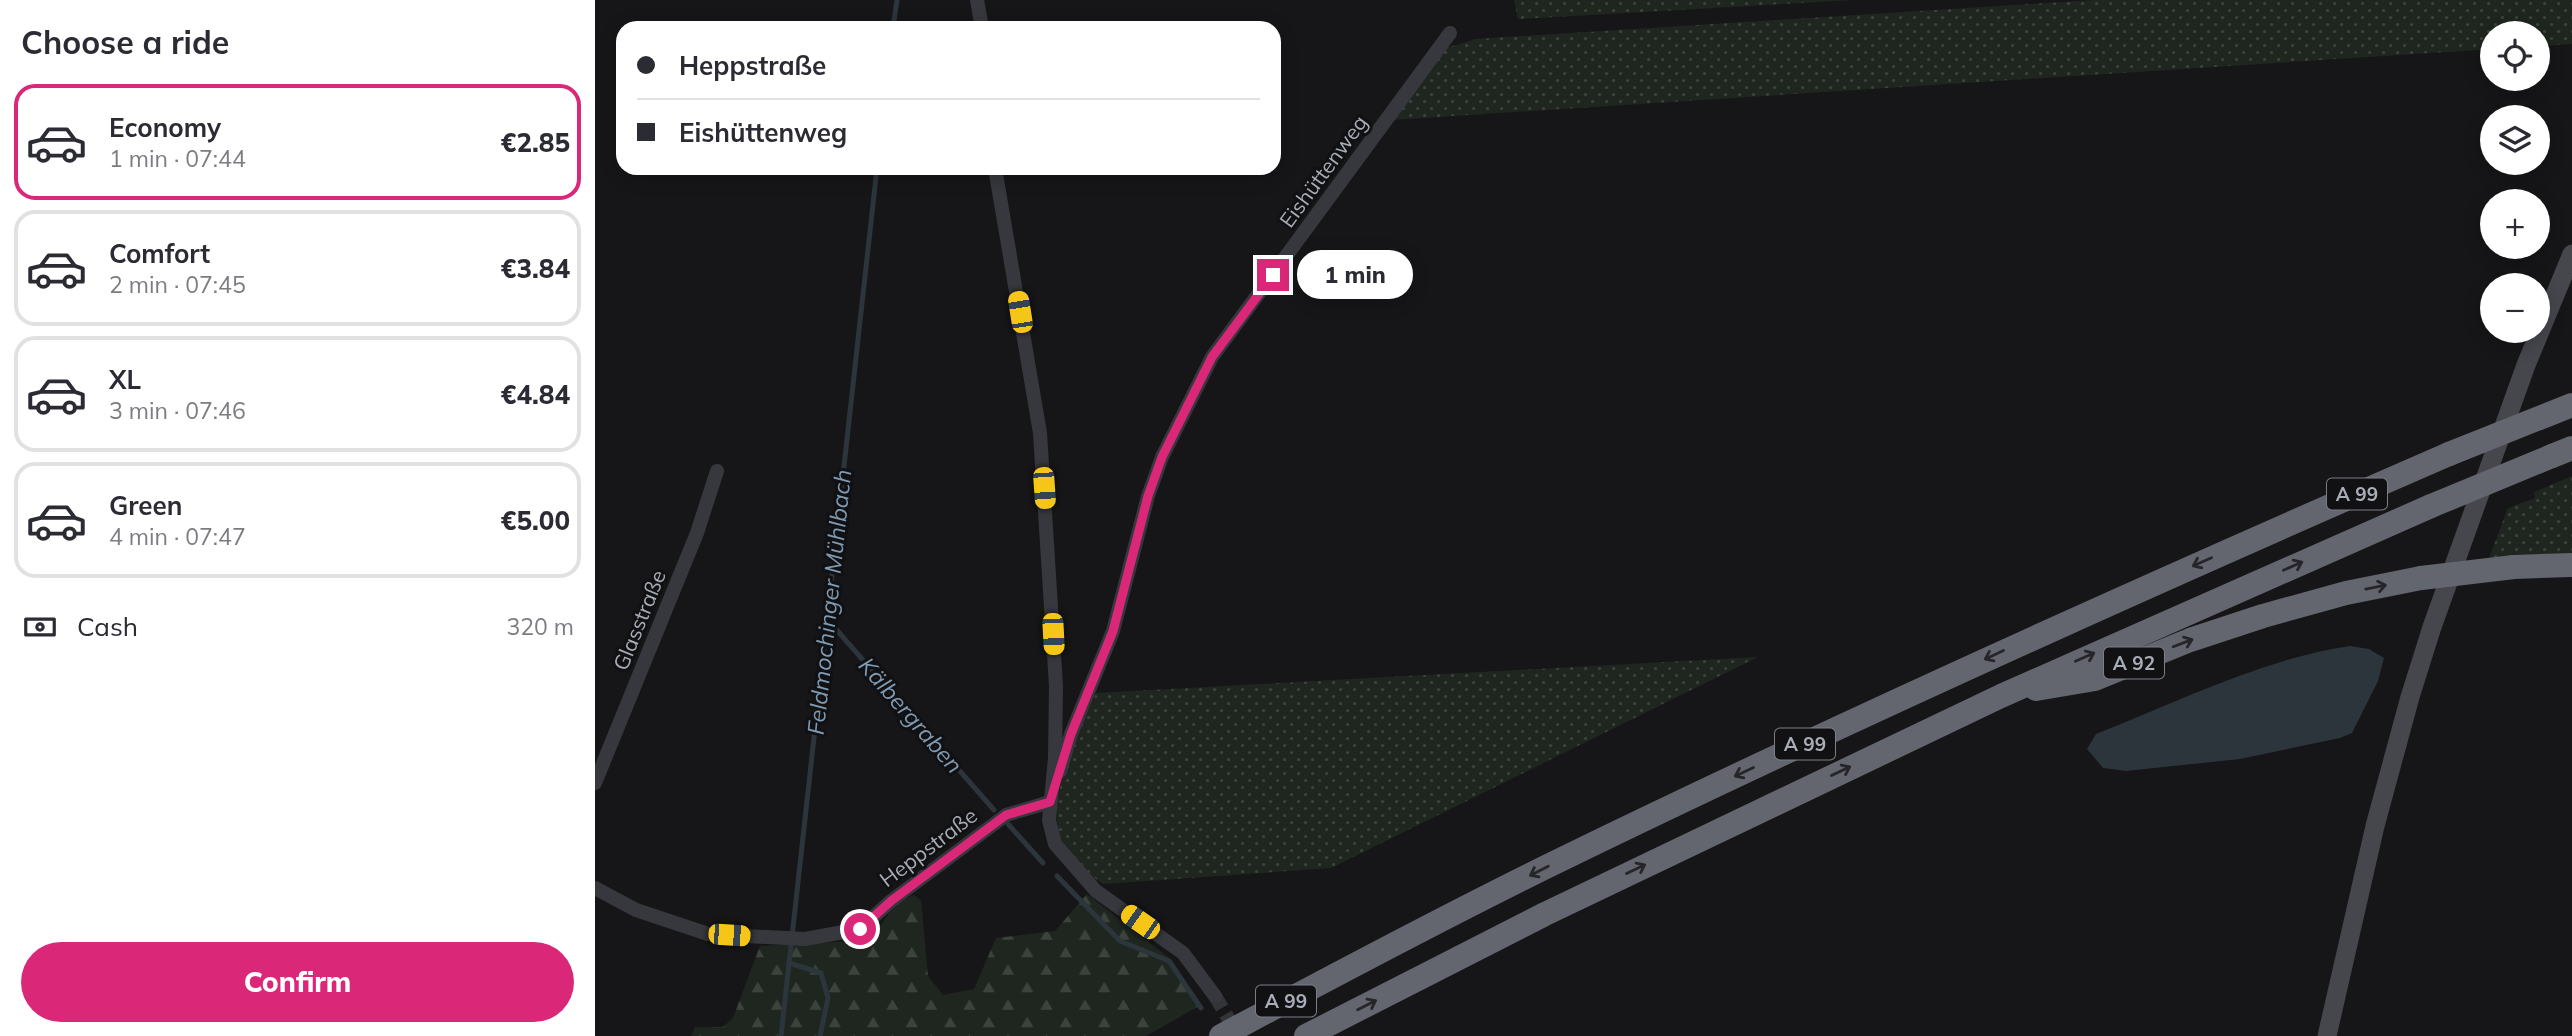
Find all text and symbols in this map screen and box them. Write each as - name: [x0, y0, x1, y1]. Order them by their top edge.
- map controls: [2480, 21, 2550, 343]
- button: locate: [2480, 21, 2550, 91]
- text: Choose a ride: [21, 22, 229, 62]
- text: Heppstraße: [679, 49, 826, 82]
- button: layers: [2480, 105, 2550, 175]
- street label: Eishüttenweg: [1274, 110, 1372, 232]
- icon: car: [25, 111, 88, 174]
- text: Economy: [109, 111, 221, 144]
- text: Eishüttenweg: [679, 116, 847, 149]
- text: €2.85: [501, 126, 570, 159]
- text: 1 min · 07:44: [109, 144, 246, 173]
- button: +: [2480, 189, 2550, 259]
- icon: car: [25, 237, 88, 300]
- text: Comfort: [109, 237, 210, 270]
- callout: 1 min: [1297, 250, 1413, 300]
- text: €3.84: [501, 252, 570, 285]
- route end: [1257, 259, 1289, 291]
- text: 1 min: [1324, 260, 1386, 289]
- text: 2 min · 07:45: [109, 270, 246, 299]
- button: −: [2480, 273, 2550, 343]
- car: [1007, 290, 1034, 334]
- icon: car: [25, 363, 88, 426]
- text: XL: [109, 363, 141, 396]
- text: €4.84: [501, 378, 570, 411]
- text: 3 min · 07:46: [109, 396, 246, 425]
- car: [1033, 466, 1056, 510]
- water label: Feldmochinger Mühlbach: [801, 468, 857, 736]
- road number: A 99: [2327, 478, 2387, 509]
- icon: car: [25, 489, 88, 552]
- text: Green: [109, 489, 182, 522]
- text: €5.00: [501, 504, 570, 537]
- text: 4 min · 07:47: [109, 522, 246, 551]
- one-way arrow: [2192, 556, 2213, 569]
- one-way arrow: [2282, 559, 2304, 572]
- street label: Glasstraße: [607, 566, 671, 674]
- one-way arrow: [2364, 579, 2387, 593]
- icon: cash: [21, 608, 59, 646]
- text: Cash: [77, 610, 138, 643]
- text: 320 m: [506, 612, 574, 641]
- car: [1042, 612, 1065, 656]
- one-way arrow: [2172, 636, 2193, 649]
- road number: A 92: [2104, 648, 2164, 678]
- one-way arrow: [1984, 649, 2005, 662]
- one-way arrow: [2074, 650, 2095, 663]
- water label: Kälbergraben: [853, 651, 969, 779]
- road number: A 99: [1775, 729, 1835, 760]
- one-way arrow: [1830, 764, 1851, 777]
- one-way arrow: [1734, 766, 1755, 780]
- street label: Heppstraße: [874, 802, 982, 892]
- one-way arrow: [1625, 862, 1646, 876]
- one-way arrow: [1529, 864, 1550, 878]
- car: [1117, 901, 1164, 943]
- route start: [844, 913, 876, 945]
- car: [708, 923, 751, 947]
- button: Confirm: [21, 942, 574, 1022]
- road number: A 99: [1256, 986, 1316, 1016]
- one-way arrow: [1356, 998, 1377, 1012]

